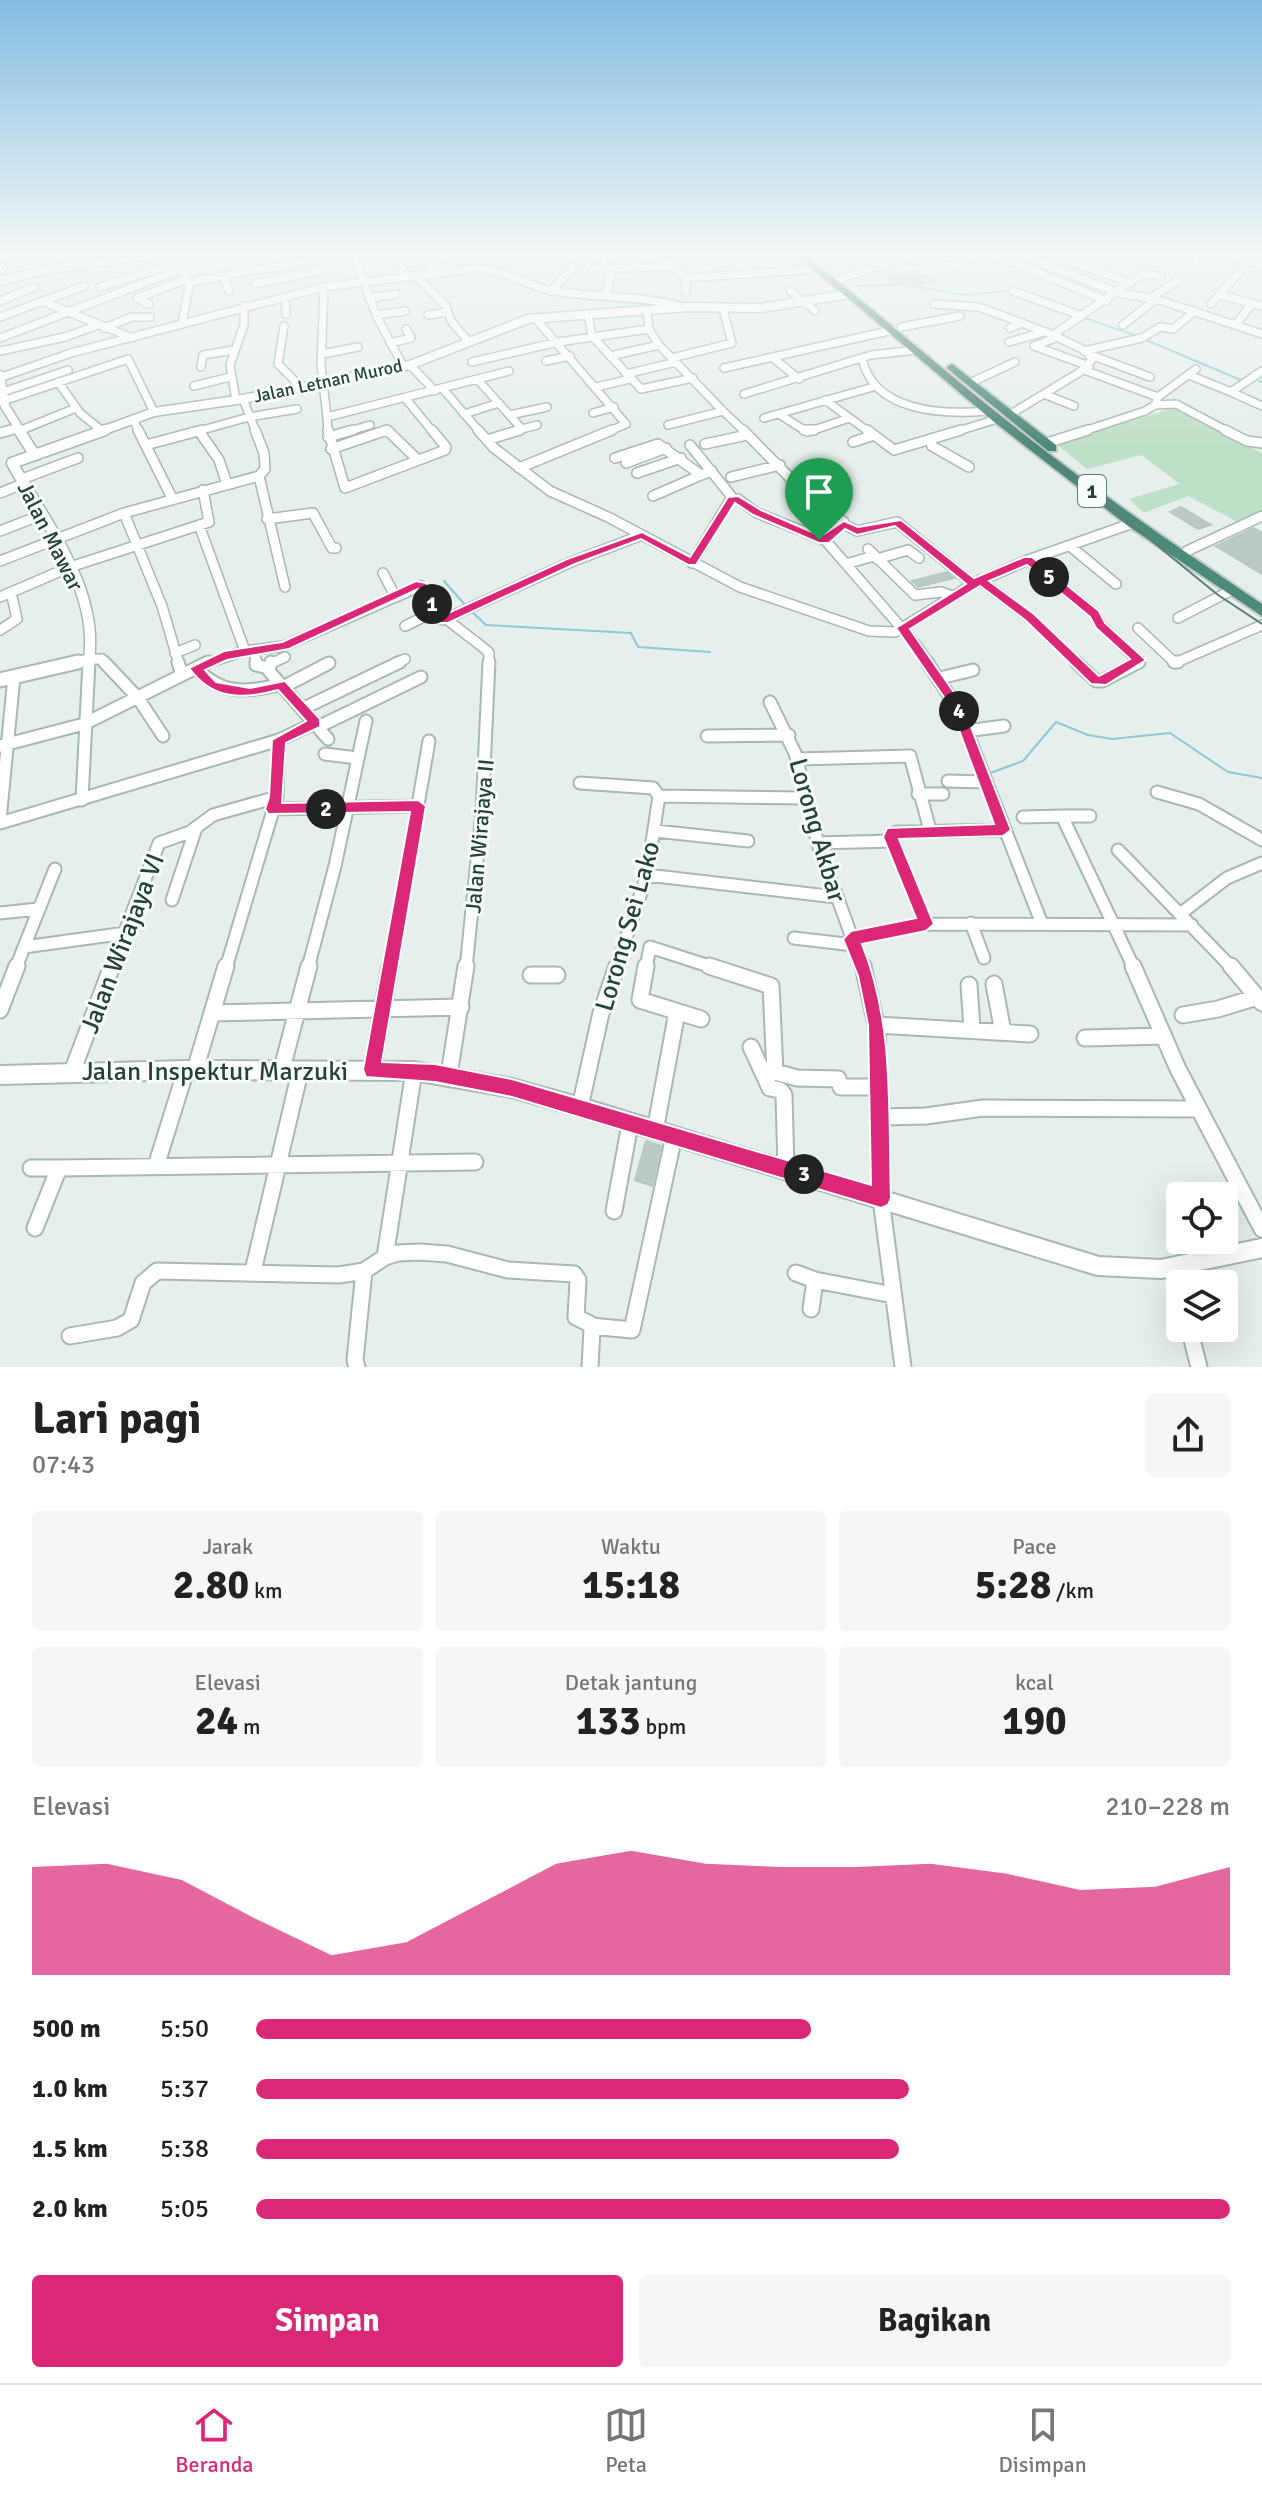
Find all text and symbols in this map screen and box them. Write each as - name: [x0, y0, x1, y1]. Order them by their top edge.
- street label: Jalan Letnan Murod: [252, 354, 404, 408]
- pin: [785, 458, 853, 540]
- icon: arrive: [797, 470, 841, 514]
- road number: 1: [1078, 475, 1106, 507]
- street label: Jalan Mawar: [12, 477, 89, 595]
- pin: 5: [1029, 557, 1069, 597]
- text: 5: [1043, 563, 1055, 590]
- pin: 1: [412, 584, 452, 624]
- text: 1: [426, 590, 438, 617]
- pin: 4: [939, 691, 979, 731]
- text: 4: [953, 697, 965, 724]
- street label: Lorong Akbar: [781, 755, 853, 906]
- street label: Jalan Wirajaya II: [459, 758, 500, 914]
- pin: 2: [306, 789, 346, 829]
- text: 2: [320, 795, 332, 822]
- street label: Lorong Sei Lako: [588, 838, 668, 1015]
- street label: Jalan Wirajaya VI: [74, 849, 172, 1038]
- street label: Jalan Inspektur Marzuki: [82, 1056, 348, 1088]
- pin: 3: [784, 1154, 824, 1194]
- text: 3: [798, 1160, 810, 1187]
- map controls: [1166, 1182, 1238, 1342]
- button: locate: [1166, 1182, 1238, 1254]
- button: layers: [1166, 1270, 1238, 1342]
- text: Lari pagi: [32, 1392, 201, 1446]
- button: share: [1146, 1393, 1230, 1477]
- text: 07:43: [32, 1449, 95, 1481]
- text: Jarak: [202, 1533, 253, 1560]
- text: Waktu: [601, 1533, 661, 1560]
- text: Pace: [1012, 1533, 1056, 1560]
- text: 2.80: [173, 1560, 249, 1610]
- text: 15:18: [582, 1560, 680, 1610]
- text: 5:28: [975, 1560, 1051, 1610]
- text: km: [249, 1577, 283, 1604]
- text: /km: [1051, 1577, 1094, 1604]
- text: Elevasi: [195, 1669, 261, 1696]
- text: Detak jantung: [565, 1669, 697, 1696]
- text: kcal: [1015, 1669, 1054, 1696]
- text: 24: [195, 1696, 238, 1746]
- text: 133: [576, 1696, 641, 1746]
- text: 190: [1002, 1696, 1067, 1746]
- text: m: [238, 1713, 260, 1740]
- text: bpm: [641, 1713, 686, 1740]
- text: Elevasi: [32, 1791, 110, 1823]
- text: 210–228 m: [1106, 1791, 1230, 1823]
- text: 500 m: [32, 2013, 101, 2045]
- text: 5:50: [160, 2013, 209, 2045]
- text: 1.0 km: [32, 2073, 108, 2105]
- text: 5:37: [160, 2073, 209, 2105]
- text: 1.5 km: [32, 2133, 108, 2165]
- text: 5:38: [160, 2133, 209, 2165]
- text: 2.0 km: [32, 2193, 108, 2225]
- text: 5:05: [160, 2193, 209, 2225]
- button: Simpan: [32, 2275, 623, 2367]
- button: Bagikan: [639, 2275, 1230, 2367]
- tab: Beranda: [175, 2403, 253, 2478]
- tab: Peta: [604, 2403, 648, 2478]
- tab: Disimpan: [999, 2403, 1087, 2478]

